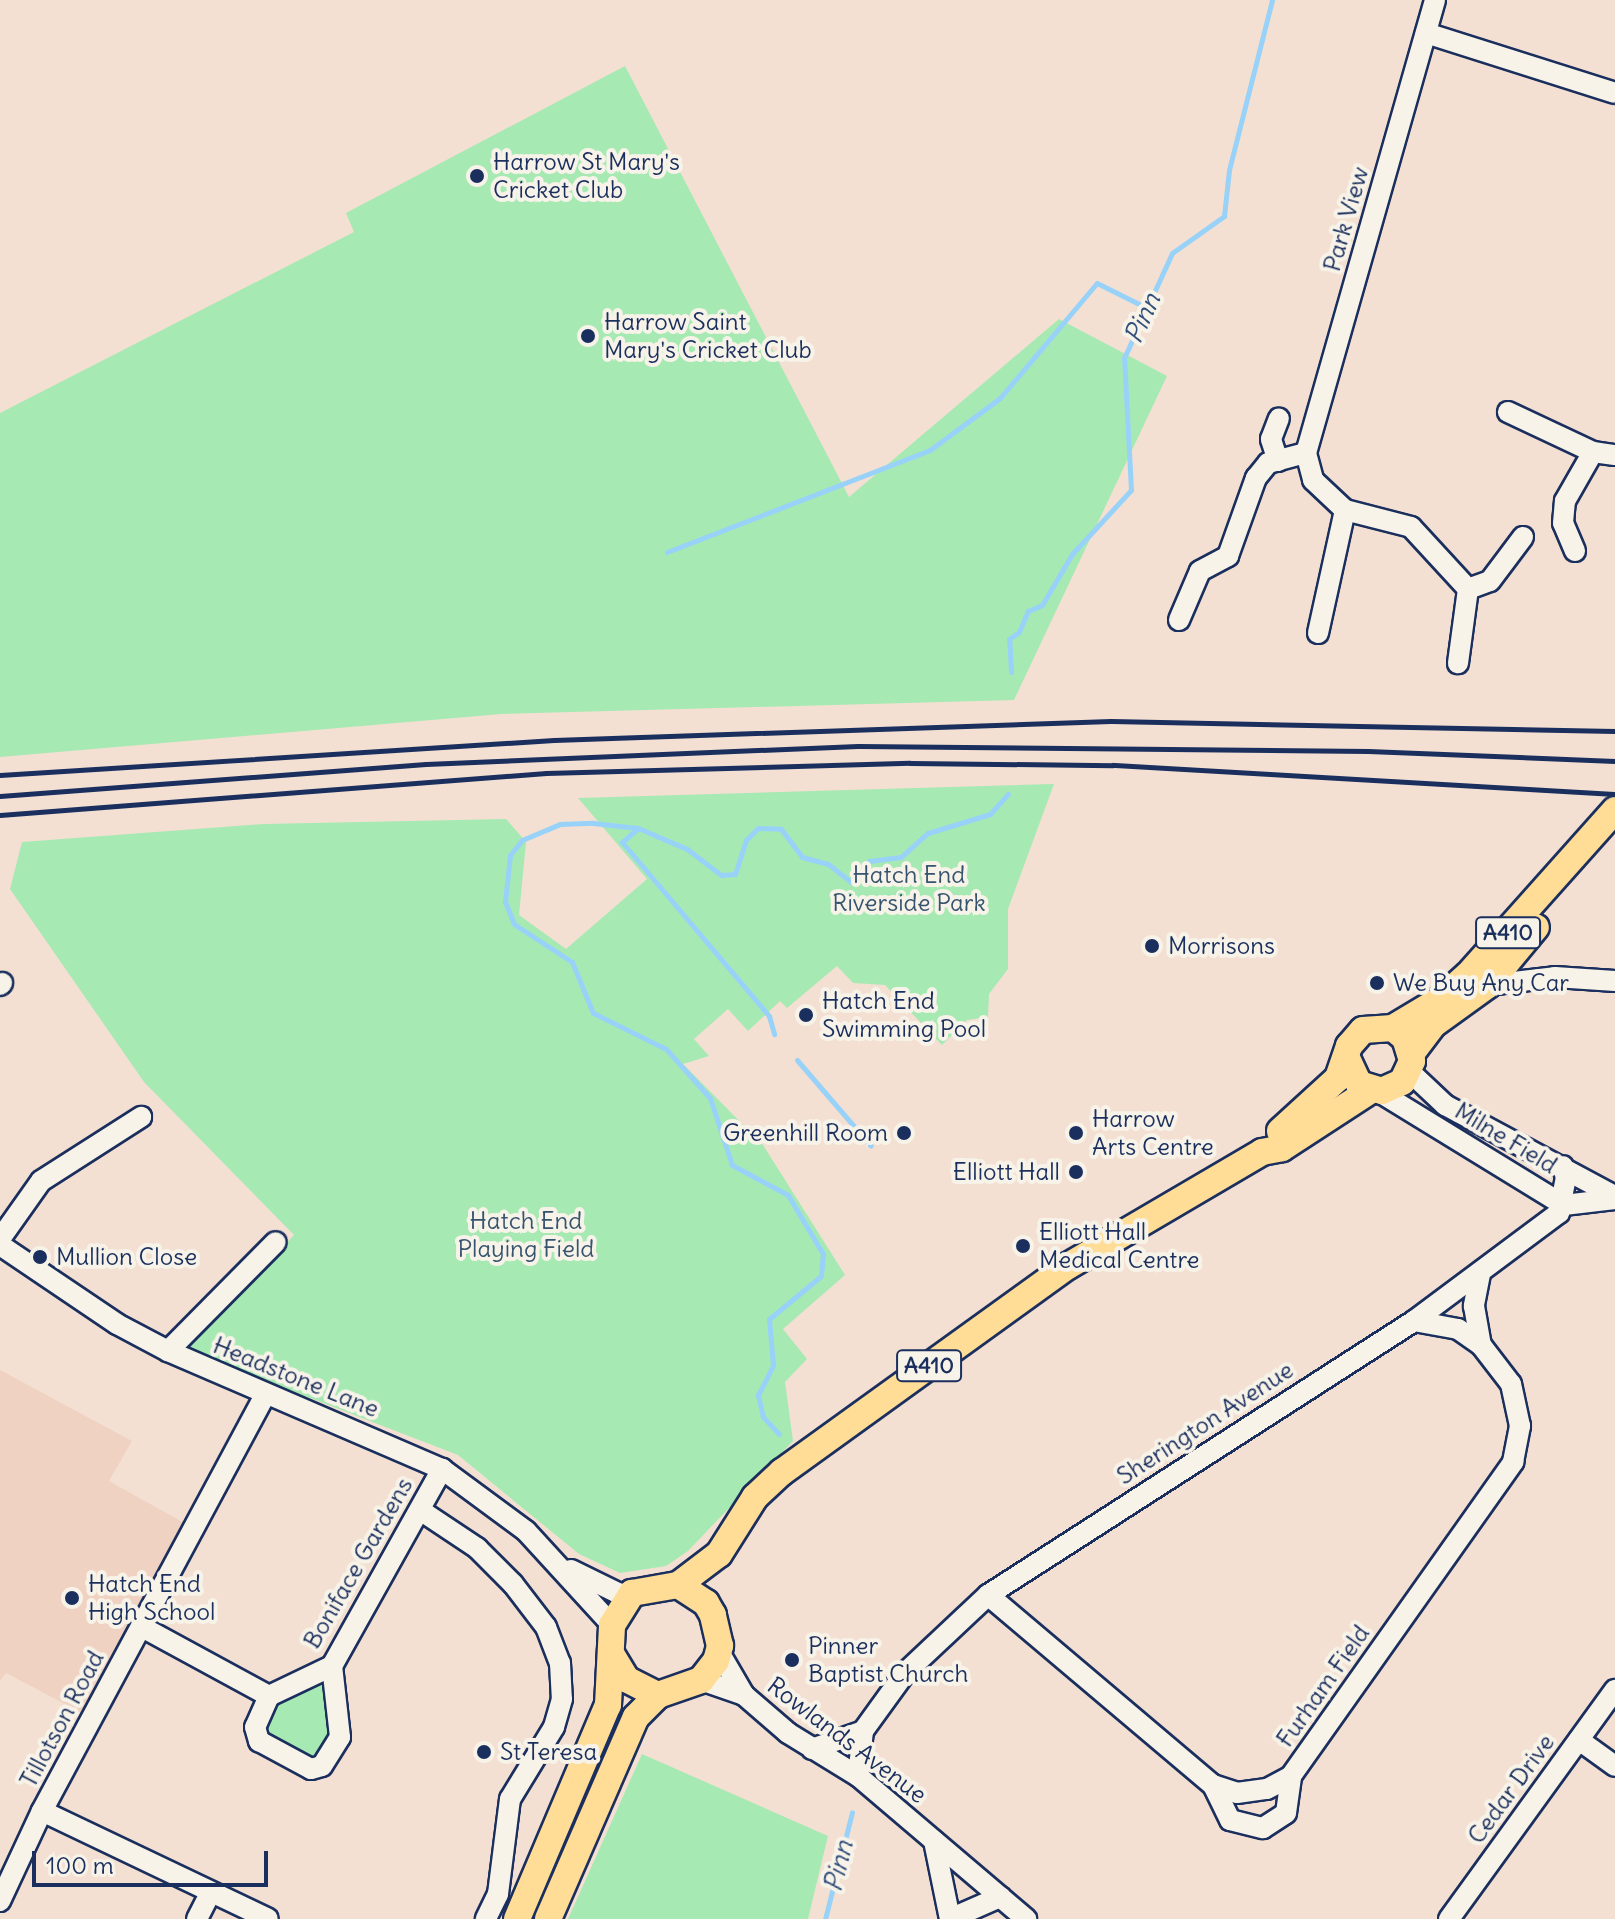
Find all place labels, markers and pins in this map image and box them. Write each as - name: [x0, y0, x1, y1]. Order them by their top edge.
- place label: Harrow St Mary's Cricket Club: [493, 148, 680, 204]
- marker: Harrow St Mary's Cricket Club: [468, 167, 486, 185]
- place label: Harrow Saint Mary's Cricket Club: [604, 308, 812, 364]
- marker: Harrow Saint Mary's Cricket Club: [579, 327, 597, 345]
- place label: Morrisons: [1168, 932, 1275, 960]
- marker: Morrisons: [1143, 937, 1161, 955]
- place label: We Buy Any Car: [1393, 969, 1569, 997]
- marker: We Buy Any Car: [1368, 974, 1386, 992]
- place label: Hatch End Swimming Pool: [822, 987, 986, 1043]
- marker: Hatch End Swimming Pool: [797, 1006, 815, 1024]
- place label: Harrow Arts Centre: [1092, 1105, 1214, 1161]
- place label: Greenhill Room: [723, 1119, 888, 1147]
- marker: Greenhill Room: [895, 1124, 913, 1142]
- marker: Harrow Arts Centre: [1067, 1124, 1085, 1142]
- place label: Elliott Hall: [953, 1158, 1060, 1186]
- marker: Elliott Hall: [1067, 1163, 1085, 1181]
- place label: Elliott Hall Medical Centre: [1039, 1218, 1199, 1274]
- marker: Elliott Hall Medical Centre: [1014, 1237, 1032, 1255]
- place label: Mullion Close: [56, 1243, 197, 1271]
- marker: Mullion Close: [31, 1248, 49, 1266]
- place label: Hatch End High School: [88, 1570, 215, 1626]
- marker: Hatch End High School: [63, 1589, 81, 1607]
- place label: Pinner Baptist Church: [808, 1632, 968, 1688]
- marker: Pinner Baptist Church: [783, 1651, 801, 1669]
- place label: St Teresa: [500, 1738, 597, 1766]
- marker: St Teresa: [475, 1743, 493, 1761]

